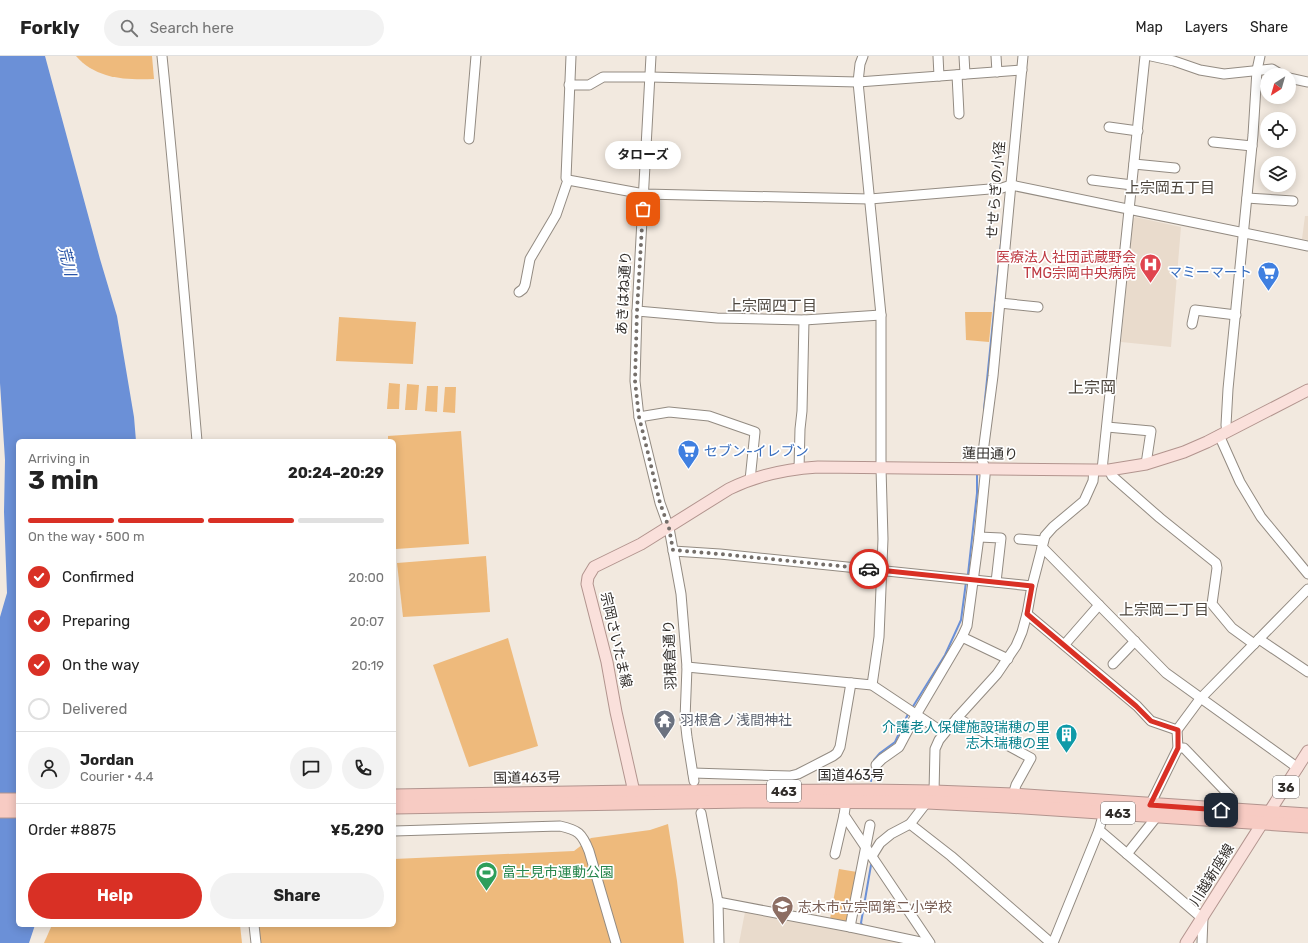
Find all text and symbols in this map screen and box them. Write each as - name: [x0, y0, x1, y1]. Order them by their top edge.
- search box: [104, 10, 384, 46]
- text: Forkly: [20, 16, 80, 39]
- icon: search: [118, 17, 140, 39]
- text: Search here: [150, 19, 234, 37]
- text: Map: [1136, 19, 1163, 36]
- text: Layers: [1185, 19, 1228, 36]
- text: Share: [1250, 19, 1288, 36]
- north arrow: [1260, 68, 1296, 104]
- map controls: [1260, 68, 1296, 192]
- button: locate: [1260, 112, 1296, 148]
- street label: せせらぎの小径: [983, 140, 1009, 240]
- callout: タローズ: [605, 141, 681, 169]
- text: タローズ: [617, 147, 669, 162]
- button: layers: [1260, 156, 1296, 192]
- district label: 上宗岡五丁目: [1125, 179, 1215, 197]
- pin: [626, 192, 660, 226]
- icon: bag: [632, 198, 654, 220]
- water label: 荒川: [55, 244, 80, 280]
- place label: 医療法人社団武蔵野会 TMG宗岡中央病院: [996, 249, 1136, 282]
- street label: あきはね通り: [613, 251, 635, 335]
- hospital icon: 医療法人社団武蔵野会 TMG宗岡中央病院: [1138, 252, 1164, 285]
- supermarket icon: マミーマート: [1255, 259, 1281, 292]
- place label: マミーマート: [1168, 264, 1252, 281]
- district label: 上宗岡四丁目: [727, 297, 817, 315]
- district label: 上宗岡: [1068, 378, 1116, 397]
- supermarket icon: セブン-イレブン: [675, 438, 701, 471]
- place label: セブン-イレブン: [704, 443, 809, 460]
- street label: 蓮田通り: [962, 445, 1018, 463]
- text: Arriving in: [28, 451, 90, 466]
- text: 20:24–20:29: [288, 464, 384, 482]
- text: 3 min: [28, 465, 99, 496]
- text: On the way · 500 m: [28, 529, 144, 544]
- courier: [849, 549, 889, 589]
- icon: car: [858, 558, 880, 580]
- icon: check: [28, 566, 50, 588]
- text: Confirmed: [62, 568, 134, 586]
- text: 20:00: [348, 570, 384, 585]
- street label: 宗岡さいたま線: [597, 591, 635, 689]
- district label: 上宗岡二丁目: [1119, 601, 1209, 619]
- icon: check: [28, 610, 50, 632]
- text: Preparing: [62, 612, 130, 630]
- text: 20:07: [350, 614, 384, 629]
- street label: 羽根倉通り: [660, 620, 680, 690]
- icon: check: [28, 654, 50, 676]
- text: On the way: [62, 656, 140, 674]
- text: 20:19: [352, 658, 384, 673]
- text: Delivered: [62, 700, 127, 718]
- temple icon: 羽根倉ノ浅間神社: [651, 707, 677, 740]
- place label: 羽根倉ノ浅間神社: [680, 712, 792, 729]
- place label: 介護老人保健施設瑞穂の里 志木瑞穂の里: [882, 719, 1050, 752]
- building icon: 介護老人保健施設瑞穂の里 志木瑞穂の里: [1053, 722, 1079, 755]
- button: person: [28, 747, 70, 789]
- button: chat: [290, 747, 332, 789]
- button: phone: [342, 747, 384, 789]
- text: Jordan: [80, 751, 134, 769]
- street label: 国道463号: [817, 767, 885, 784]
- text: Courier · 4.4: [80, 769, 154, 784]
- street label: 国道463号: [493, 769, 561, 787]
- road number: 36: [1273, 776, 1299, 798]
- road number: 463: [767, 780, 801, 802]
- pin: [1204, 793, 1238, 827]
- icon: home: [1210, 799, 1232, 821]
- road number: 463: [1101, 802, 1135, 824]
- text: Order #8875: [28, 821, 116, 839]
- text: ¥5,290: [330, 821, 384, 839]
- street label: 川越新座線: [1186, 841, 1238, 909]
- sports icon: 富士見市運動公園: [473, 859, 499, 892]
- place label: 富士見市運動公園: [502, 864, 614, 881]
- button: Help: [28, 873, 202, 919]
- button: Share: [210, 873, 384, 919]
- school or university icon: 志木市立宗岡第二小学校: [770, 894, 796, 927]
- place label: 志木市立宗岡第二小学校: [798, 899, 952, 916]

